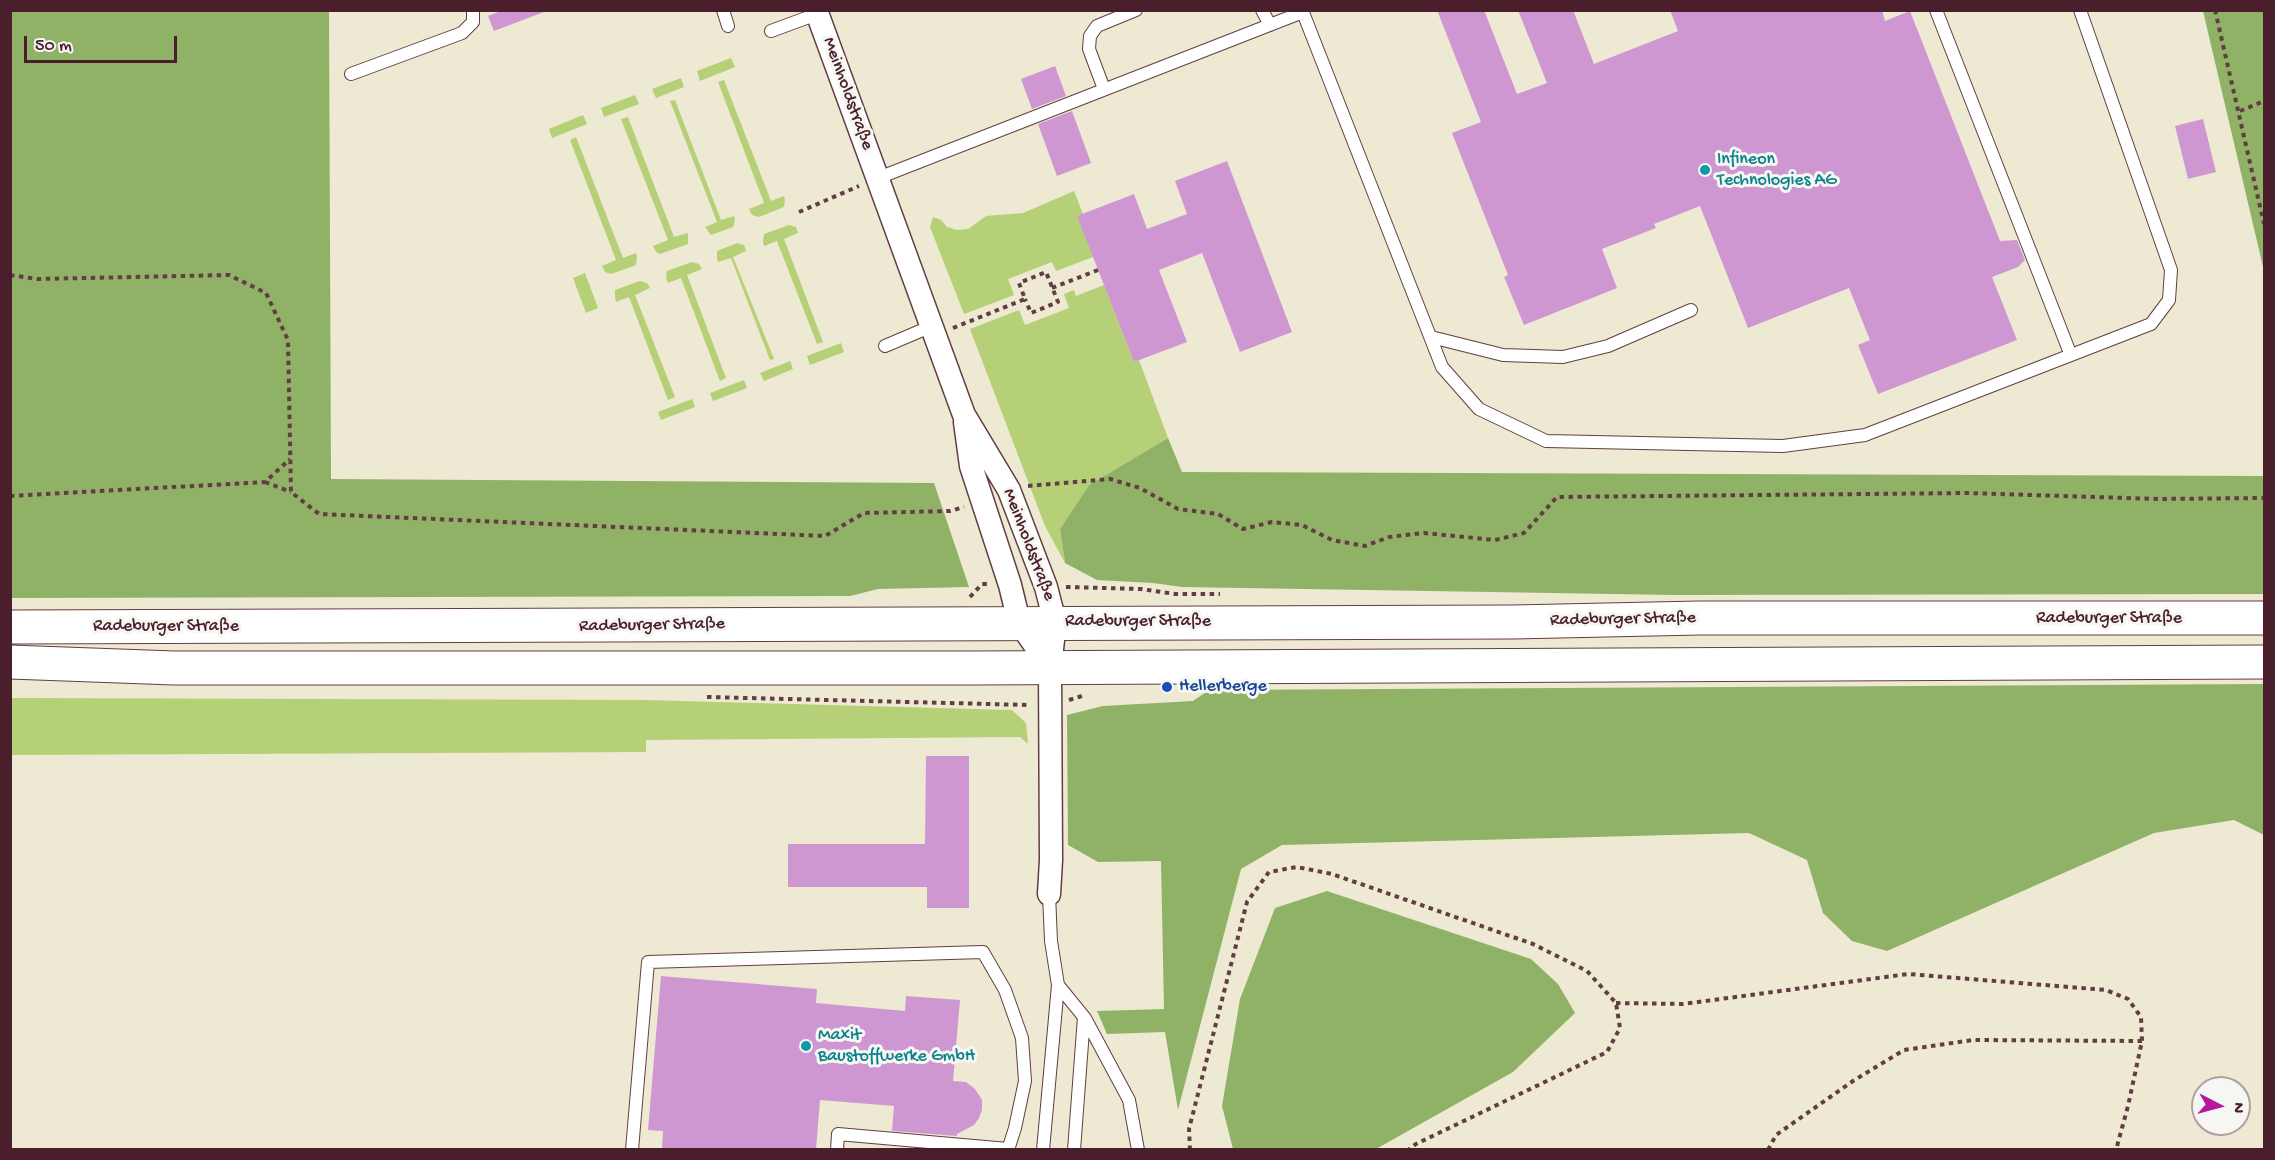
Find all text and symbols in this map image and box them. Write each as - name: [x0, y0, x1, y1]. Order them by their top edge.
- scale bar: [27, 24, 180, 62]
- street label: Meinholdstraße: [817, 35, 877, 153]
- text: 50 m: [35, 36, 72, 57]
- place label: Infineon Technologies AG: [1717, 149, 1836, 192]
- marker: Infineon Technologies AG: [1698, 163, 1712, 177]
- street label: Meinholdstraße: [997, 486, 1059, 604]
- street label: Radeburger Straße: [1550, 608, 1696, 632]
- street label: Radeburger Straße: [2036, 608, 2182, 630]
- street label: Radeburger Straße: [1065, 611, 1211, 633]
- street label: Radeburger Straße: [579, 614, 725, 638]
- street label: Radeburger Straße: [93, 616, 239, 638]
- place label: Hellerberge: [1179, 676, 1267, 698]
- marker: Hellerberge: [1160, 680, 1174, 694]
- place label: Maxit Baustoffwerke GmbH: [818, 1025, 975, 1068]
- marker: Maxit Baustoffwerke GmbH: [799, 1039, 813, 1053]
- north arrow: [2191, 1076, 2251, 1136]
- text: N: [2227, 1102, 2247, 1114]

